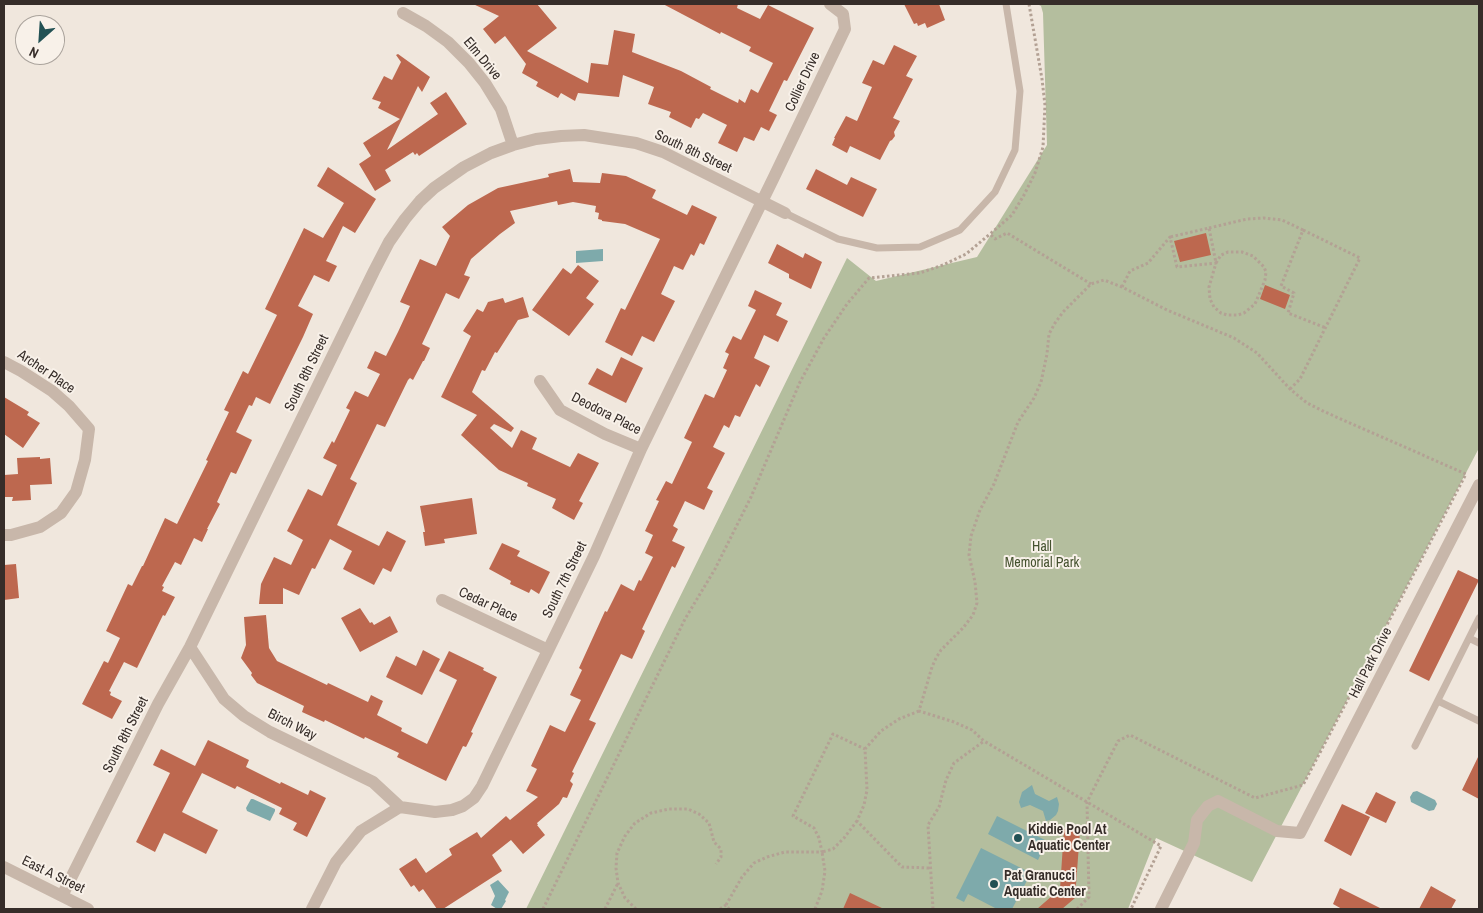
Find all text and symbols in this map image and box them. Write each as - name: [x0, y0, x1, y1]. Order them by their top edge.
- north arrow: [15, 15, 65, 65]
- street label: Elm Drive: [459, 34, 505, 84]
- text: N: [26, 43, 42, 62]
- street label: Collier Drive: [782, 50, 824, 114]
- street label: South 8th Street: [652, 127, 734, 177]
- street label: South 8th Street: [281, 332, 333, 414]
- street label: Archer Place: [14, 347, 78, 397]
- street label: Deodora Place: [568, 389, 644, 439]
- street label: South 7th Street: [539, 539, 591, 621]
- park label: Hall Memorial Park: [1005, 539, 1079, 572]
- street label: Cedar Place: [456, 584, 520, 626]
- street label: Hall Park Drive: [1346, 625, 1396, 701]
- street label: South 8th Street: [100, 694, 152, 776]
- street label: Birch Way: [265, 706, 319, 744]
- place label: Kiddie Pool At Aquatic Center: [1028, 822, 1110, 854]
- marker: Kiddie Pool At Aquatic Center: [1012, 832, 1024, 844]
- street label: East A Street: [19, 853, 87, 897]
- place label: Pat Granucci Aquatic Center: [1004, 868, 1086, 900]
- marker: Pat Granucci Aquatic Center: [988, 878, 1000, 890]

